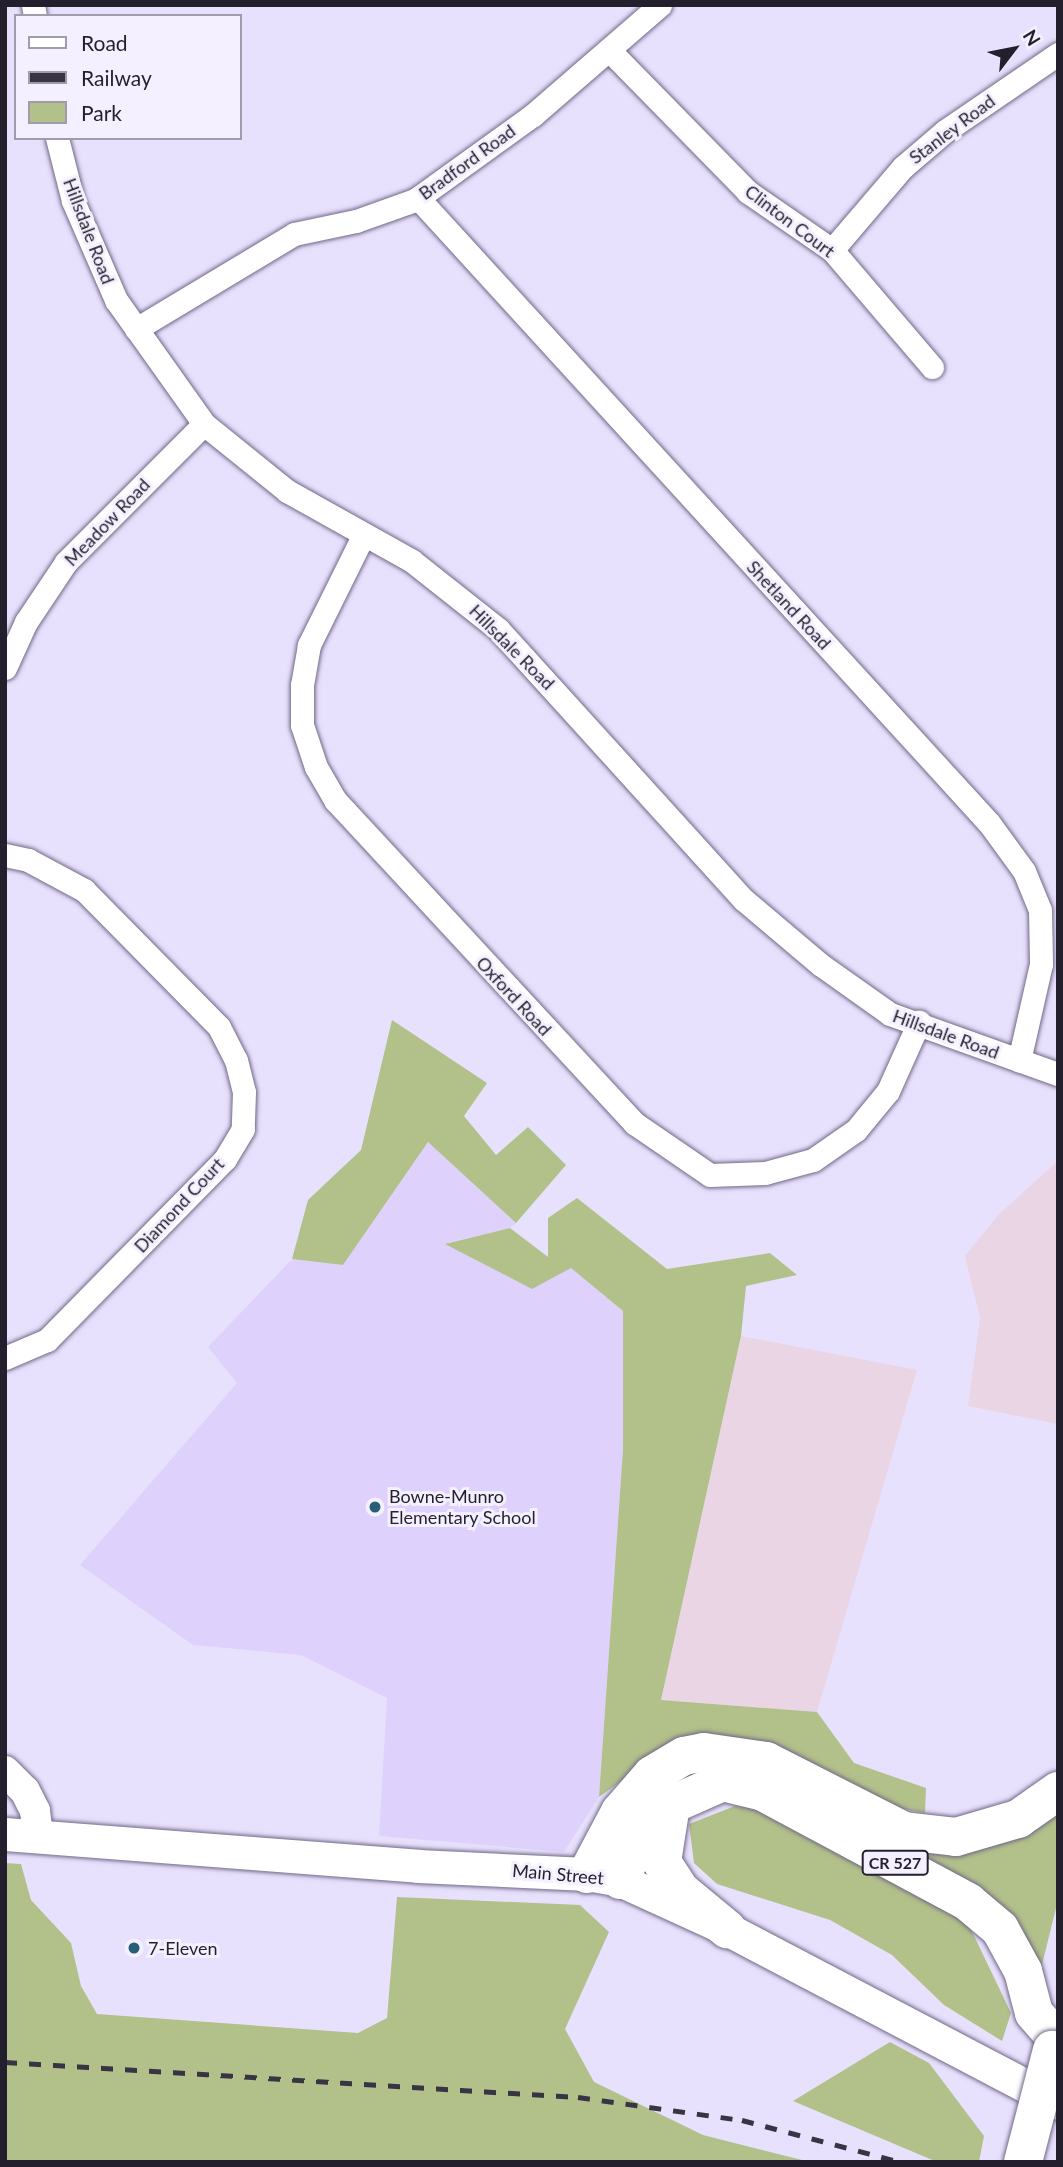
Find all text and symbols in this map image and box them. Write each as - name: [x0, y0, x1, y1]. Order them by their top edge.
- legend: [14, 14, 242, 140]
- north arrow: [979, 14, 1049, 84]
- text: N: [1019, 25, 1046, 50]
- text: Road: [81, 30, 128, 55]
- text: Railway: [81, 65, 152, 90]
- street label: Stanley Road: [905, 90, 999, 168]
- text: Park: [81, 100, 122, 125]
- street label: Bradford Road: [415, 120, 519, 204]
- street label: Hillsdale Road: [59, 175, 119, 287]
- street label: Clinton Court: [741, 180, 839, 262]
- street label: Meadow Road: [60, 474, 154, 570]
- street label: Shetland Road: [742, 556, 836, 654]
- street label: Hillsdale Road: [465, 600, 559, 694]
- street label: Oxford Road: [472, 952, 556, 1040]
- street label: Hillsdale Road: [890, 1005, 1002, 1063]
- street label: Diamond Court: [130, 1153, 228, 1257]
- place label: Bowne-Munro Elementary School: [389, 1486, 536, 1528]
- marker: Bowne-Munro Elementary School: [367, 1499, 383, 1515]
- road number: CR 527: [860, 1851, 930, 1876]
- street label: Main Street: [511, 1859, 605, 1889]
- place label: 7-Eleven: [148, 1937, 218, 1959]
- marker: 7-Eleven: [126, 1940, 142, 1956]

